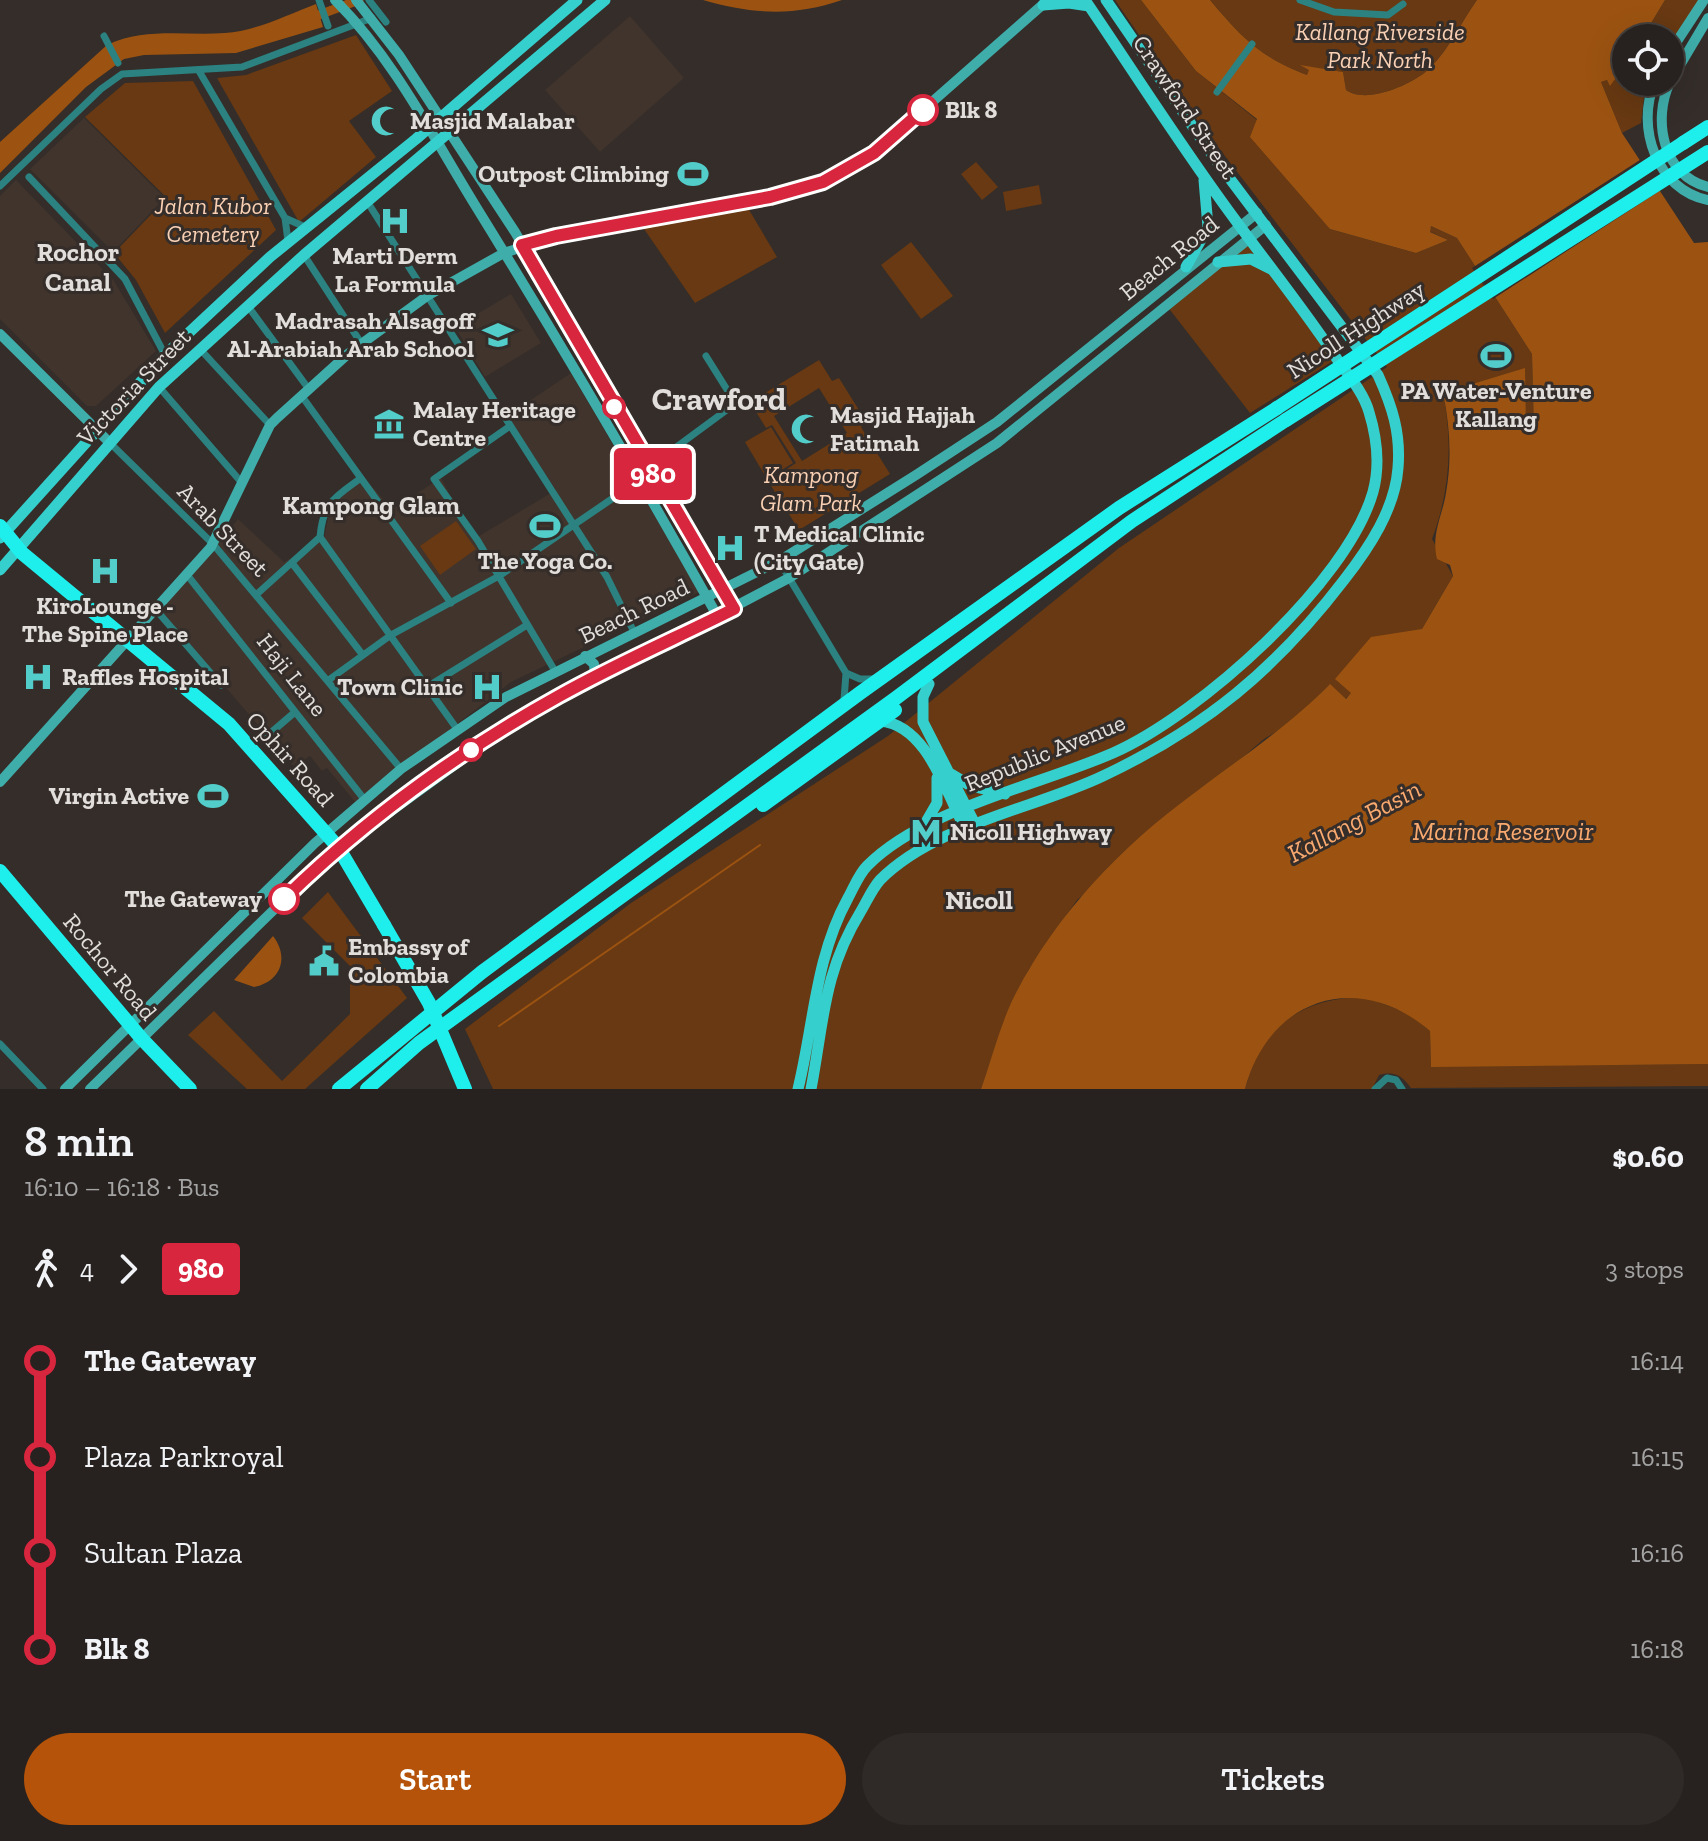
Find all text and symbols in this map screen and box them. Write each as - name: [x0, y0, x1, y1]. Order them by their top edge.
- park label: Kallang Riverside Park North: [1295, 17, 1465, 74]
- map controls: [1612, 24, 1684, 96]
- button: locate: [1612, 24, 1684, 96]
- street label: Crawford Street: [1127, 29, 1244, 184]
- marker: Blk 8: [908, 95, 938, 125]
- place label: Blk 8: [945, 95, 998, 124]
- mosque icon: Masjid Malabar: [369, 104, 403, 138]
- place label: Masjid Malabar: [410, 106, 575, 135]
- sports icon: Outpost Climbing: [676, 157, 710, 191]
- place label: Outpost Climbing: [478, 159, 669, 188]
- park label: Jalan Kubor Cemetery: [154, 191, 272, 248]
- hospital icon: Marti Derm La Formula: [378, 204, 412, 238]
- street label: Beach Road: [1113, 209, 1224, 306]
- district label: Rochor Canal: [37, 236, 119, 298]
- place label: Marti Derm La Formula: [332, 241, 458, 298]
- street label: Nicoll Highway: [1281, 274, 1431, 385]
- place label: Madrasah Alsagoff Al-Arabiah Arab School: [227, 306, 477, 363]
- school or university icon: Madrasah Alsagoff Al-Arabiah Arab School: [481, 318, 515, 352]
- street label: Victoria Street: [70, 322, 197, 452]
- sports icon: PA Water-Venture Kallang: [1479, 339, 1513, 373]
- place label: PA Water-Venture Kallang: [1400, 376, 1592, 433]
- district label: Crawford: [652, 380, 786, 418]
- place label: Malay Heritage Centre: [413, 395, 576, 452]
- unlabelled marker: [603, 396, 625, 418]
- place label: Masjid Hajjah Fatimah: [830, 400, 975, 457]
- museum icon: Malay Heritage Centre: [372, 407, 406, 441]
- mosque icon: Masjid Hajjah Fatimah: [789, 412, 823, 446]
- line badge: 980: [607, 448, 699, 500]
- text: 980: [630, 457, 676, 490]
- park label: Kampong Glam Park: [760, 460, 862, 517]
- street label: Arab Street: [172, 477, 275, 582]
- district label: Kampong Glam: [282, 489, 460, 521]
- sports icon: The Yoga Co.: [528, 509, 562, 543]
- place label: T Medical Clinic (City Gate): [754, 519, 925, 576]
- hospital icon: T Medical Clinic (City Gate): [713, 531, 747, 565]
- place label: The Yoga Co.: [478, 546, 612, 575]
- hospital icon: KiroLounge - The Spine Place: [88, 554, 122, 588]
- street label: Beach Road: [574, 571, 693, 650]
- place label: KiroLounge - The Spine Place: [22, 591, 189, 648]
- street label: Haji Lane: [251, 627, 334, 722]
- hospital icon: Raffles Hospital: [21, 660, 55, 694]
- place label: Raffles Hospital: [62, 662, 229, 691]
- hospital icon: Town Clinic: [470, 670, 504, 704]
- place label: Town Clinic: [337, 672, 463, 701]
- street label: Ophir Road: [240, 705, 340, 812]
- street label: Republic Avenue: [960, 707, 1129, 798]
- unlabelled marker: [460, 739, 482, 761]
- water label: Kallang Basin: [1282, 772, 1426, 870]
- sports icon: Virgin Active: [196, 779, 230, 813]
- place label: Virgin Active: [49, 781, 189, 810]
- metro station icon: Nicoll Highway: [909, 815, 943, 849]
- water label: Marina Reservoir: [1413, 815, 1593, 847]
- place label: Nicoll Highway: [950, 817, 1112, 846]
- place label: The Gateway: [124, 884, 262, 913]
- marker: The Gateway: [269, 884, 299, 914]
- district label: Nicoll: [945, 884, 1013, 916]
- street label: Rochor Road: [57, 907, 163, 1026]
- place label: Embassy of Colombia: [348, 932, 471, 989]
- public building icon: Embassy of Colombia: [307, 944, 341, 978]
- text: 8 min: [24, 1114, 134, 1167]
- text: $0.60: [1612, 1139, 1684, 1175]
- text: 16:10 – 16:18 · Bus: [24, 1171, 219, 1203]
- icon: walk: [24, 1247, 68, 1291]
- icon: forward: [106, 1247, 150, 1291]
- text: 980: [178, 1252, 224, 1285]
- text: 4: [80, 1253, 94, 1285]
- text: 3 stops: [1605, 1253, 1684, 1285]
- text: The Gateway: [84, 1343, 256, 1379]
- text: 16:14: [1630, 1345, 1684, 1377]
- text: Plaza Parkroyal: [84, 1439, 284, 1475]
- text: 16:15: [1631, 1441, 1684, 1473]
- text: Sultan Plaza: [84, 1535, 243, 1571]
- text: 16:16: [1631, 1537, 1684, 1569]
- text: Blk 8: [84, 1631, 150, 1667]
- text: 16:18: [1630, 1633, 1684, 1665]
- button: Start: [24, 1733, 846, 1825]
- button: Tickets: [862, 1733, 1684, 1825]

